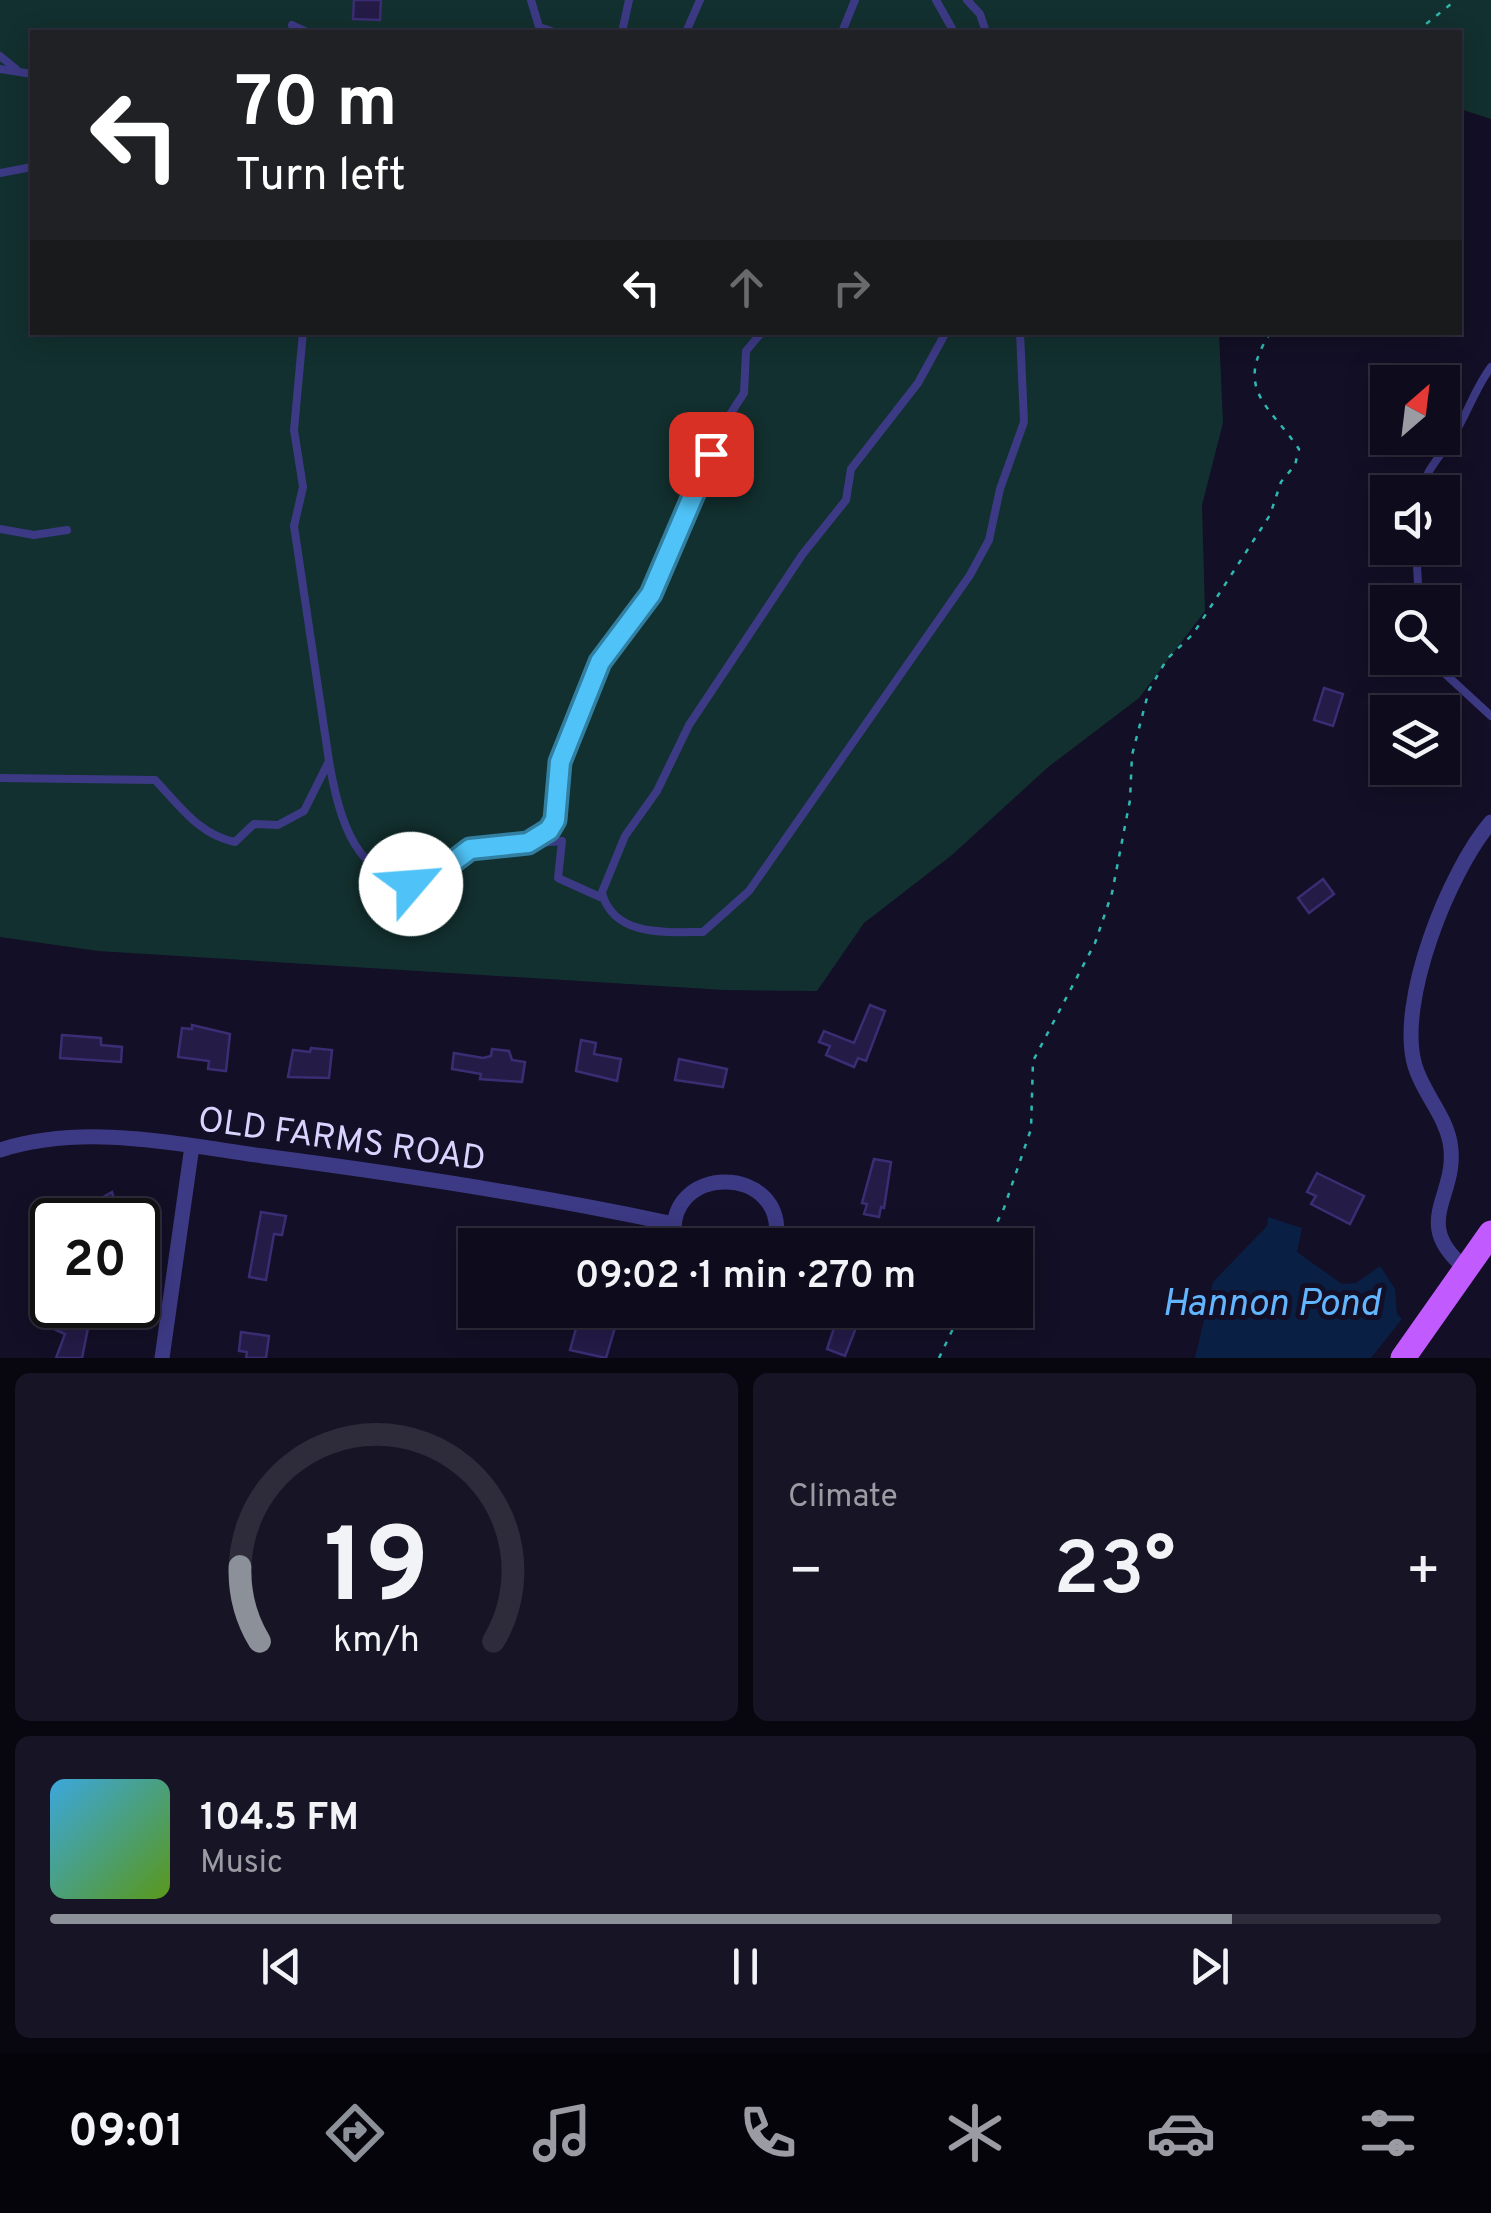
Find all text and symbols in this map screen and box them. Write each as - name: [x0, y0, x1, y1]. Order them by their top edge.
- text: 70 m: [235, 62, 398, 151]
- icon: left: [70, 70, 200, 200]
- text: Turn left: [235, 149, 406, 206]
- icon: left: [614, 260, 669, 315]
- icon: ahead: [719, 260, 774, 315]
- icon: right: [824, 260, 879, 315]
- north arrow: [1370, 365, 1460, 455]
- map controls: [1370, 365, 1460, 785]
- pin: [669, 412, 754, 497]
- icon: arrive: [684, 427, 739, 482]
- button: sound: [1370, 475, 1460, 565]
- button: search: [1370, 585, 1460, 675]
- button: layers: [1370, 695, 1460, 785]
- position arrow: [359, 832, 463, 936]
- street label: OLD FARMS ROAD: [195, 1099, 488, 1183]
- speed limit sign: 20: [30, 1198, 160, 1328]
- text: 09:02 · 1 min · 270 m: [575, 1253, 916, 1302]
- water label: Hannon Pond: [1162, 1281, 1382, 1330]
- text: Climate: [788, 1478, 898, 1518]
- text: 19: [324, 1507, 429, 1639]
- text: 23°: [1054, 1526, 1175, 1621]
- text: −: [788, 1539, 823, 1609]
- text: +: [1406, 1539, 1441, 1609]
- text: km/h: [333, 1619, 420, 1665]
- text: 104.5 FM: [200, 1795, 359, 1844]
- text: Music: [200, 1844, 283, 1884]
- icon: previous: [254, 1939, 309, 1994]
- icon: pause: [718, 1939, 773, 1994]
- icon: next: [1182, 1939, 1237, 1994]
- icon: directions: [320, 2098, 390, 2168]
- icon: music: [527, 2098, 597, 2168]
- icon: phone: [733, 2098, 803, 2168]
- icon: climate: [940, 2098, 1010, 2168]
- icon: car: [1146, 2098, 1216, 2168]
- icon: filters: [1353, 2098, 1423, 2168]
- text: 09:01: [68, 2105, 184, 2162]

